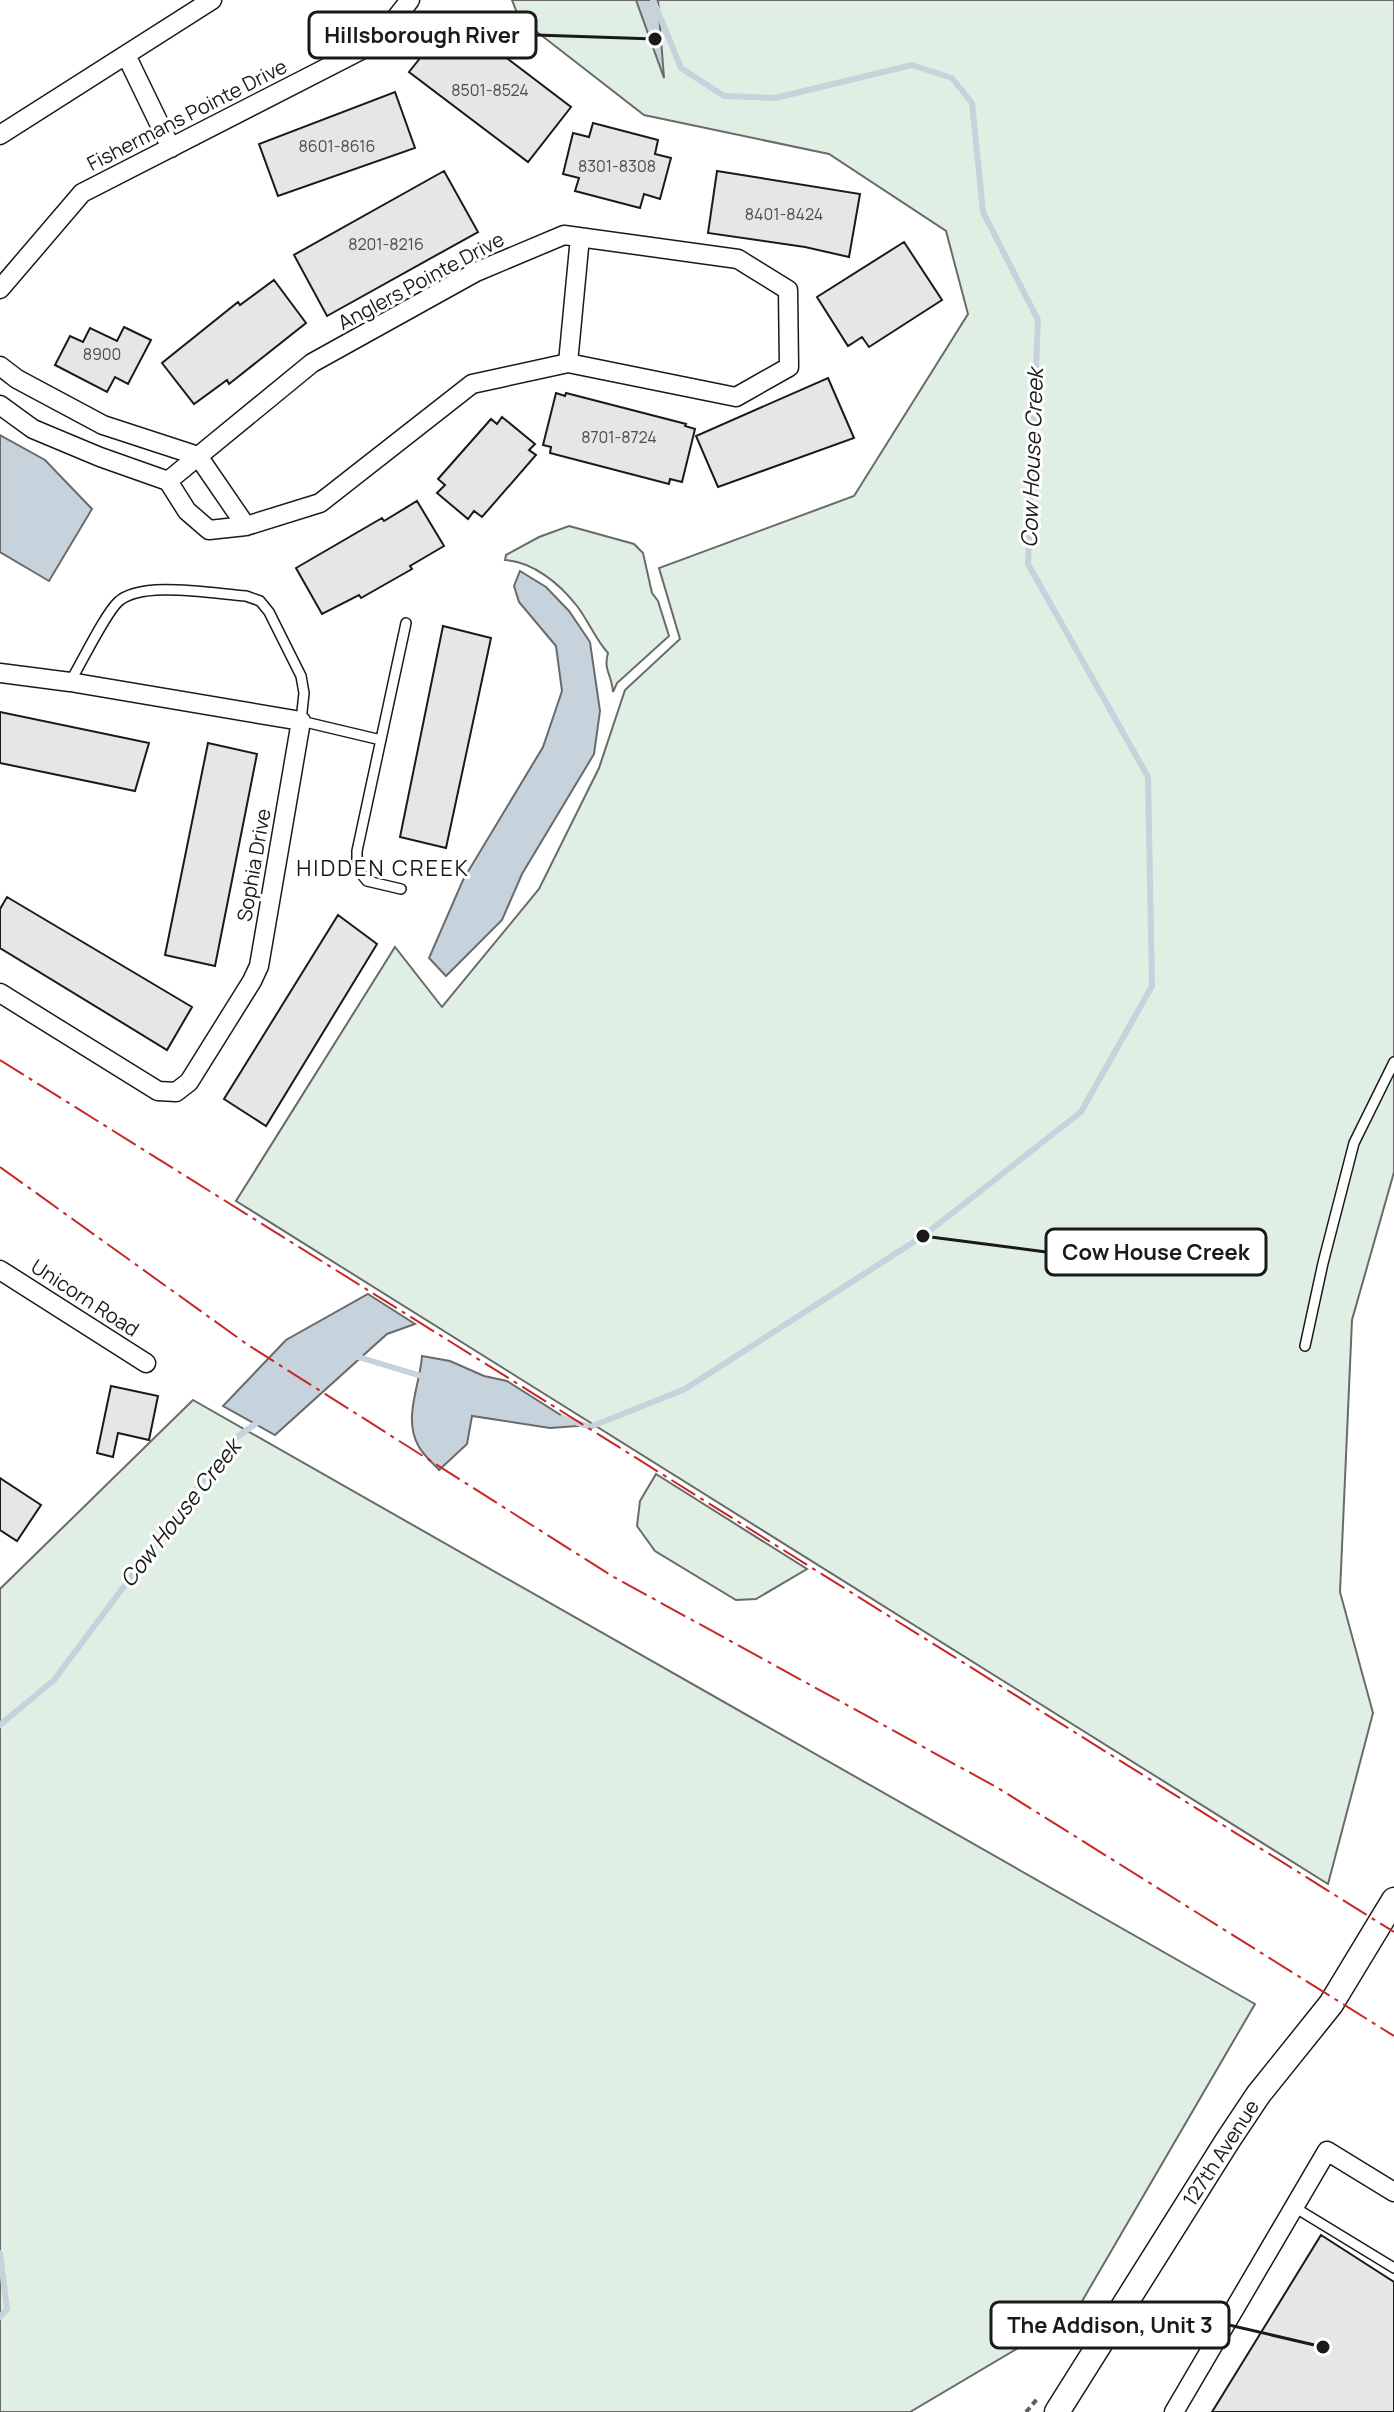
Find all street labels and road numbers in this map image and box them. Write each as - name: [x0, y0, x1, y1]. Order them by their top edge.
- street label: Fishermans Pointe Drive: [82, 52, 291, 177]
- street label: Anglers Pointe Drive: [333, 225, 509, 336]
- street label: Sophia Drive: [230, 806, 277, 924]
- street label: Unicorn Road: [26, 1253, 144, 1343]
- street label: 127th Avenue: [1176, 2094, 1265, 2211]

